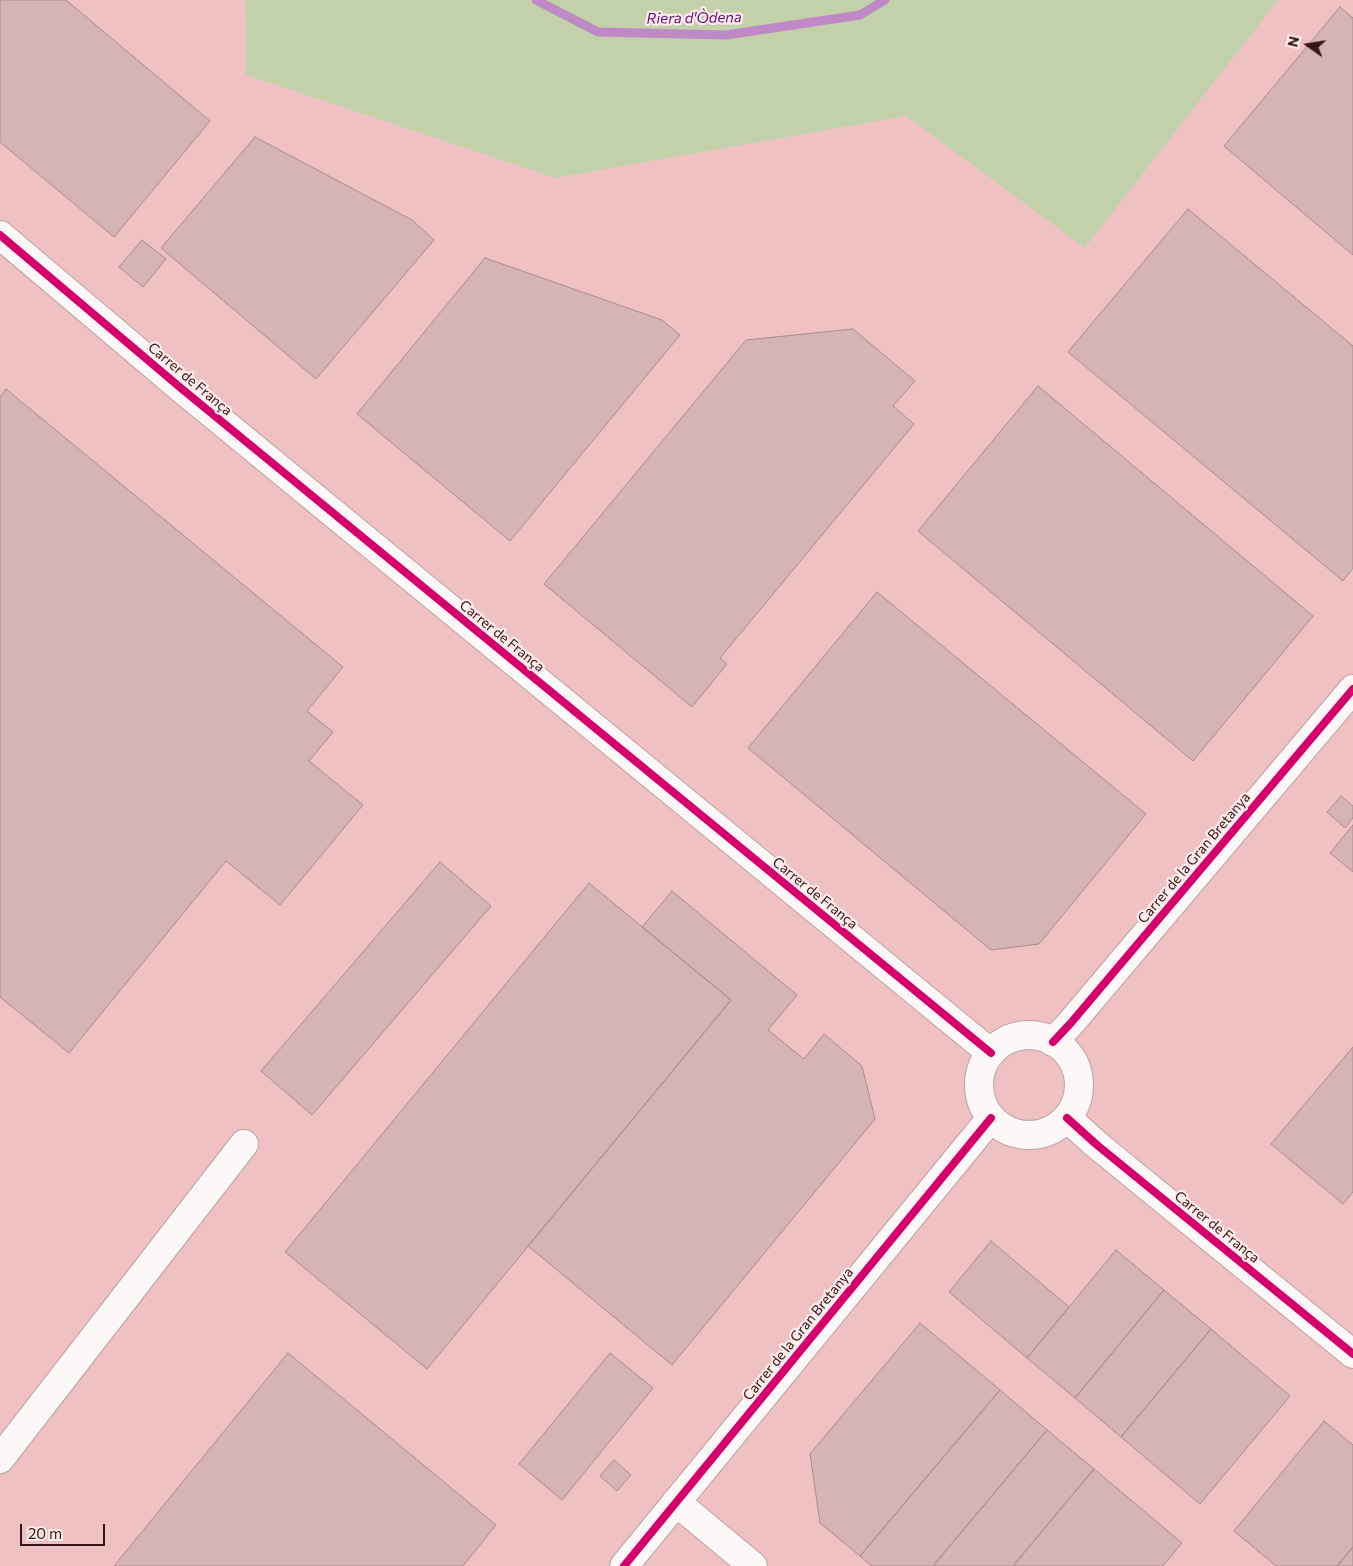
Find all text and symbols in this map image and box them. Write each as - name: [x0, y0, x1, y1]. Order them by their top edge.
- water label: Riera d'Òdena: [646, 8, 742, 28]
- north arrow: [1283, 20, 1333, 70]
- text: N: [1283, 34, 1302, 49]
- street label: Carrer de França: [145, 339, 235, 419]
- street label: Carrer de França: [456, 597, 548, 675]
- street label: Carrer de la Gran Bretanya: [1134, 789, 1254, 927]
- street label: Carrer de França: [769, 854, 861, 932]
- street label: Carrer de França: [1171, 1188, 1263, 1266]
- street label: Carrer de la Gran Bretanya: [739, 1264, 857, 1404]
- scale bar: [22, 1514, 108, 1546]
- text: 20 m: [28, 1524, 62, 1542]

